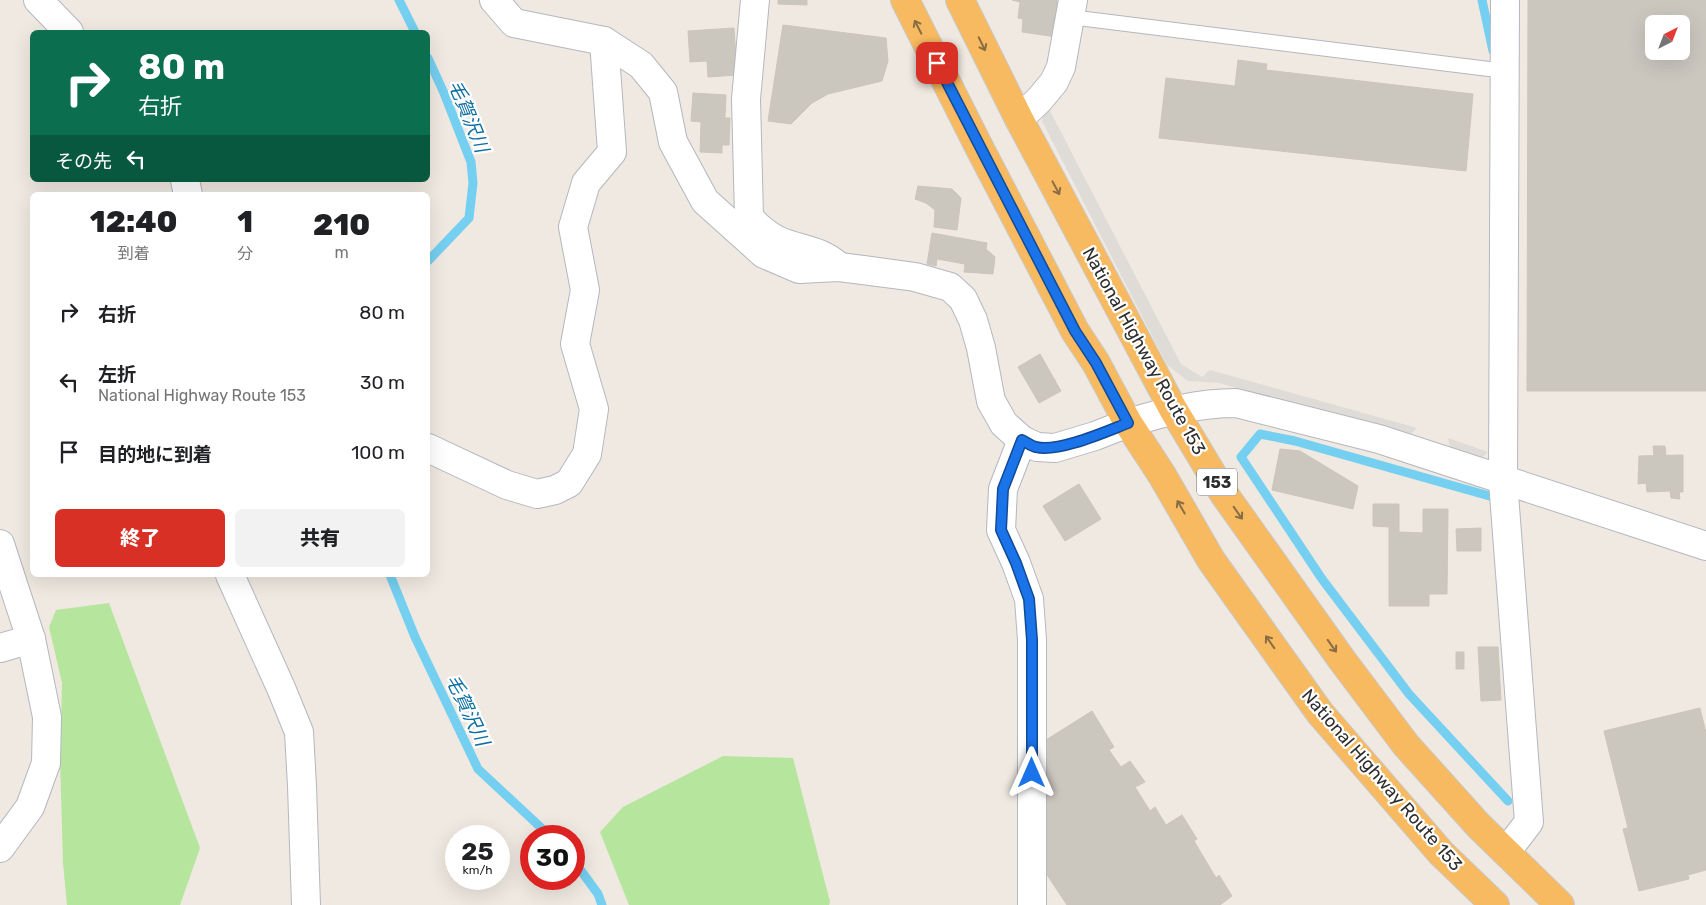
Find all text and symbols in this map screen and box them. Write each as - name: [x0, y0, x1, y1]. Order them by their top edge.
- north arrow: [1645, 15, 1690, 60]
- map controls: [1645, 15, 1690, 60]
- one-way arrow: [913, 20, 922, 35]
- one-way arrow: [977, 36, 987, 51]
- pin: [916, 42, 958, 84]
- text: 80 m: [138, 46, 225, 88]
- icon: arrive: [923, 49, 951, 77]
- icon: right: [55, 50, 120, 115]
- water label: 毛賀沢川: [444, 77, 494, 158]
- text: 右折: [138, 93, 182, 120]
- icon: left: [122, 145, 150, 173]
- text: その先: [55, 150, 112, 173]
- one-way arrow: [1051, 181, 1061, 196]
- text: 12:40: [90, 204, 177, 240]
- text: 1: [237, 204, 253, 240]
- text: 210: [313, 207, 370, 243]
- text: m: [335, 243, 349, 262]
- street label: National Highway Route 153: [1078, 243, 1210, 459]
- text: 到着: [118, 244, 150, 263]
- text: 分: [237, 244, 253, 263]
- icon: right: [55, 298, 83, 326]
- text: 80 m: [359, 301, 405, 324]
- text: 右折: [98, 303, 136, 326]
- text: 左折: [98, 363, 136, 386]
- icon: left: [55, 368, 83, 396]
- text: 30 m: [360, 371, 405, 394]
- text: National Highway Route 153: [98, 386, 306, 405]
- icon: arrive: [55, 438, 83, 466]
- text: 100 m: [351, 441, 405, 464]
- text: 目的地に到着: [98, 443, 212, 466]
- road number: 153: [1197, 468, 1237, 496]
- one-way arrow: [1176, 499, 1186, 514]
- one-way arrow: [1233, 506, 1243, 520]
- button: 終了: [55, 509, 225, 567]
- button: 共有: [235, 509, 405, 567]
- one-way arrow: [1265, 636, 1275, 650]
- one-way arrow: [1327, 638, 1337, 652]
- water label: 毛賀沢川: [441, 671, 495, 751]
- street label: National Highway Route 153: [1297, 685, 1467, 875]
- position arrow: [1005, 746, 1057, 798]
- speed limit sign: 30: [520, 825, 585, 890]
- text: 25: [461, 837, 494, 866]
- text: km/h: [463, 863, 492, 877]

